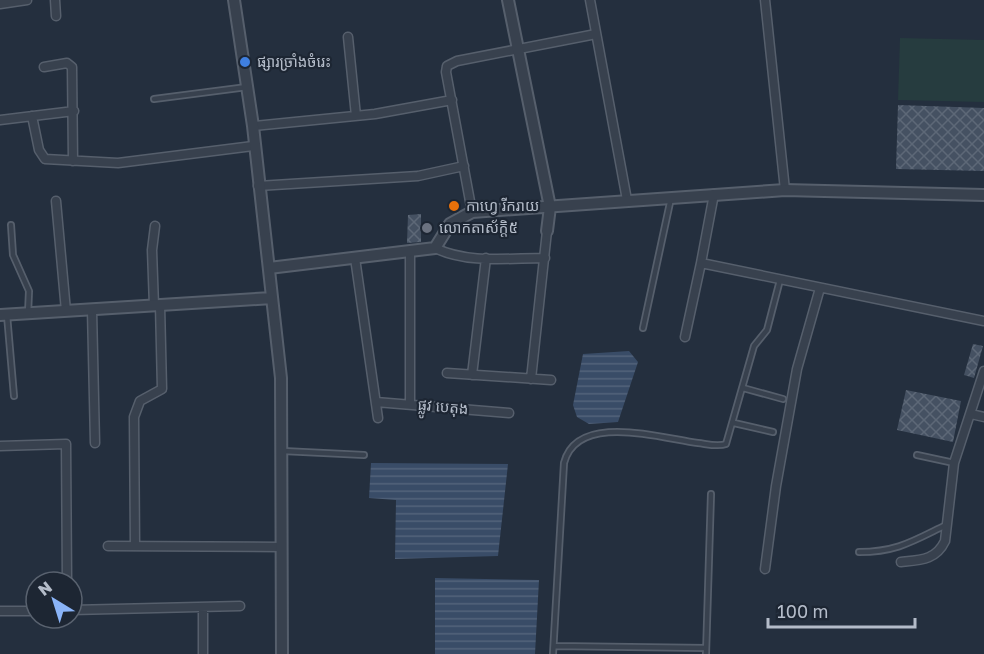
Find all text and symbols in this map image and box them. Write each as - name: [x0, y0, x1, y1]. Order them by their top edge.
- place label: ផ្សារច្រាំងចំរេះ: [257, 52, 331, 71]
- marker: ផ្សារច្រាំងចំរេះ: [238, 55, 252, 69]
- place label: កាហ្វេ រីករាយ: [466, 196, 539, 215]
- marker: កាហ្វេ រីករាយ: [447, 199, 461, 213]
- place label: លោកតាស័ក្តិ៥: [439, 218, 518, 237]
- marker: លោកតាស័ក្តិ៥: [420, 221, 434, 235]
- street label: ផ្លូវ បេតុង: [416, 395, 469, 423]
- north arrow: [24, 570, 84, 630]
- text: N: [34, 577, 56, 600]
- scale bar: [768, 591, 915, 629]
- text: 100 m: [777, 600, 828, 622]

